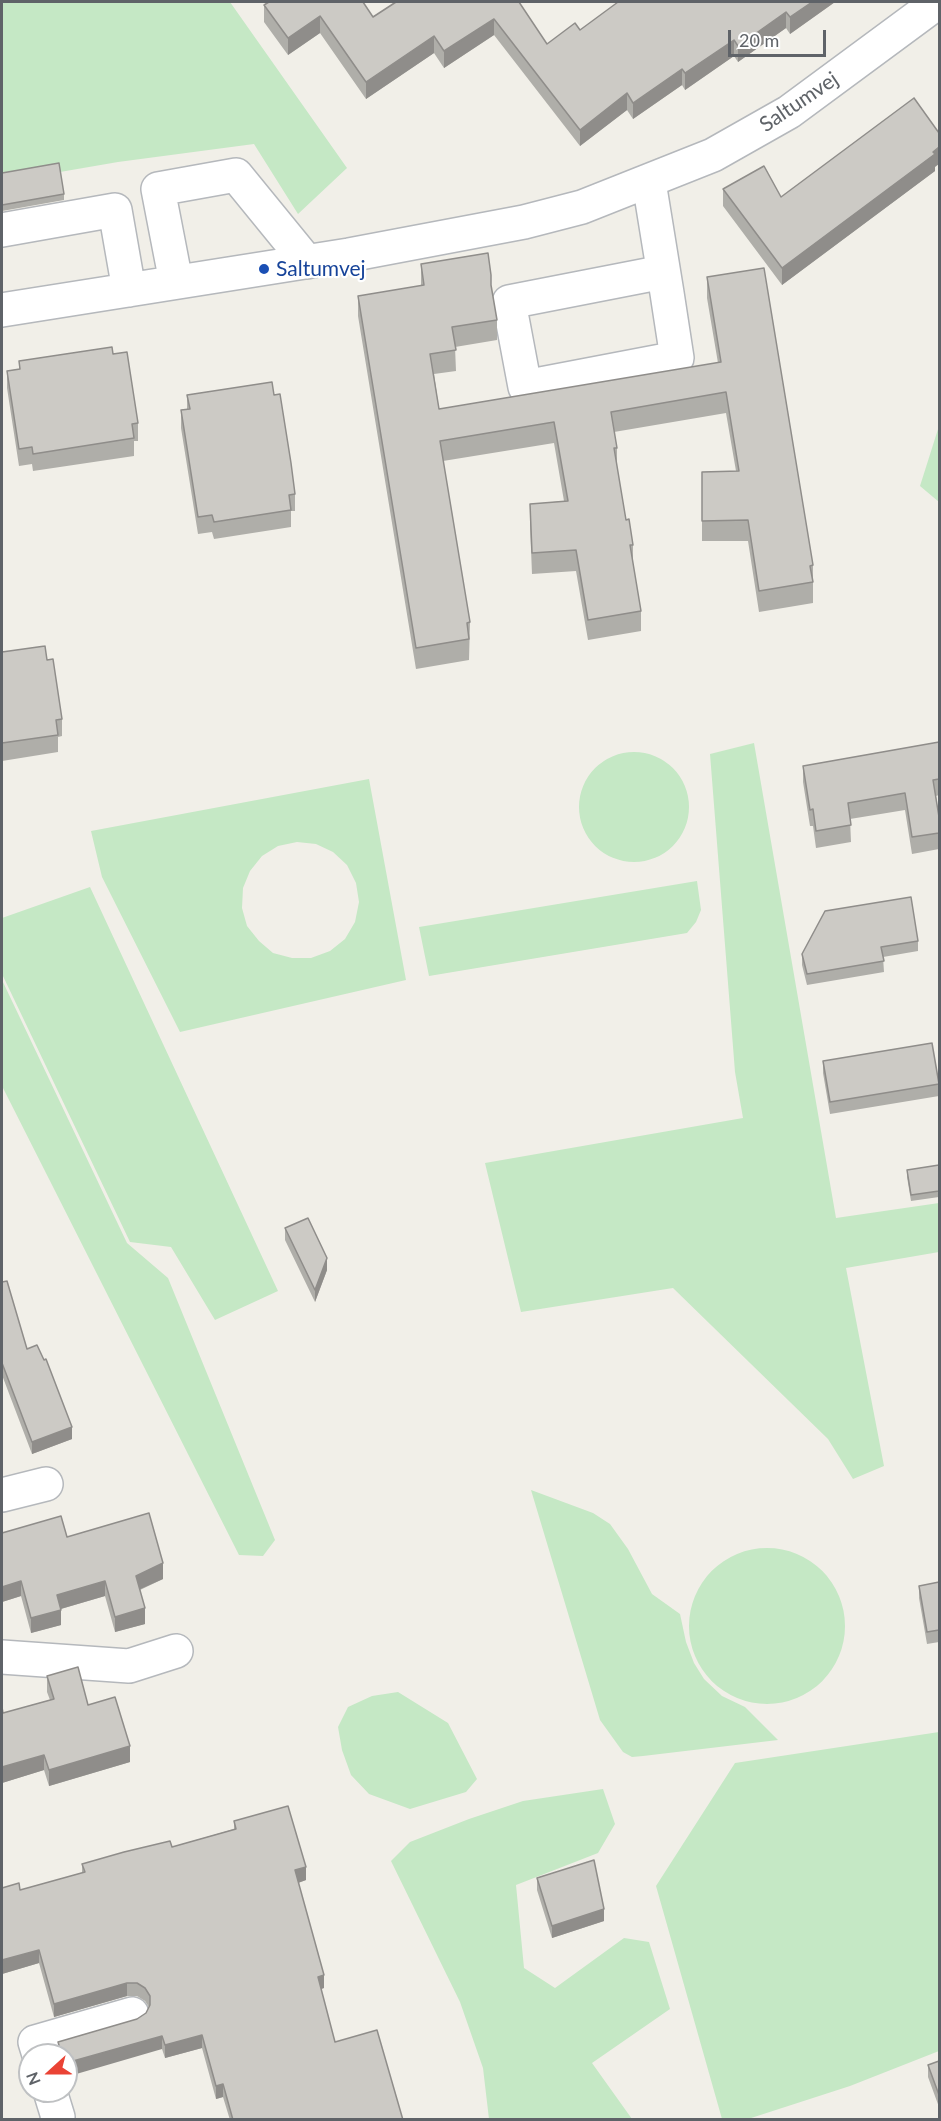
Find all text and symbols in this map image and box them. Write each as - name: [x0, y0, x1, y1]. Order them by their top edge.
- scale bar: [731, 18, 828, 56]
- text: 20 m: [739, 29, 779, 51]
- street label: Saltumvej: [755, 67, 843, 137]
- place label: Saltumvej: [276, 256, 366, 282]
- marker: Saltumvej: [257, 262, 271, 276]
- north arrow: [18, 2043, 78, 2103]
- text: N: [22, 2070, 44, 2088]

